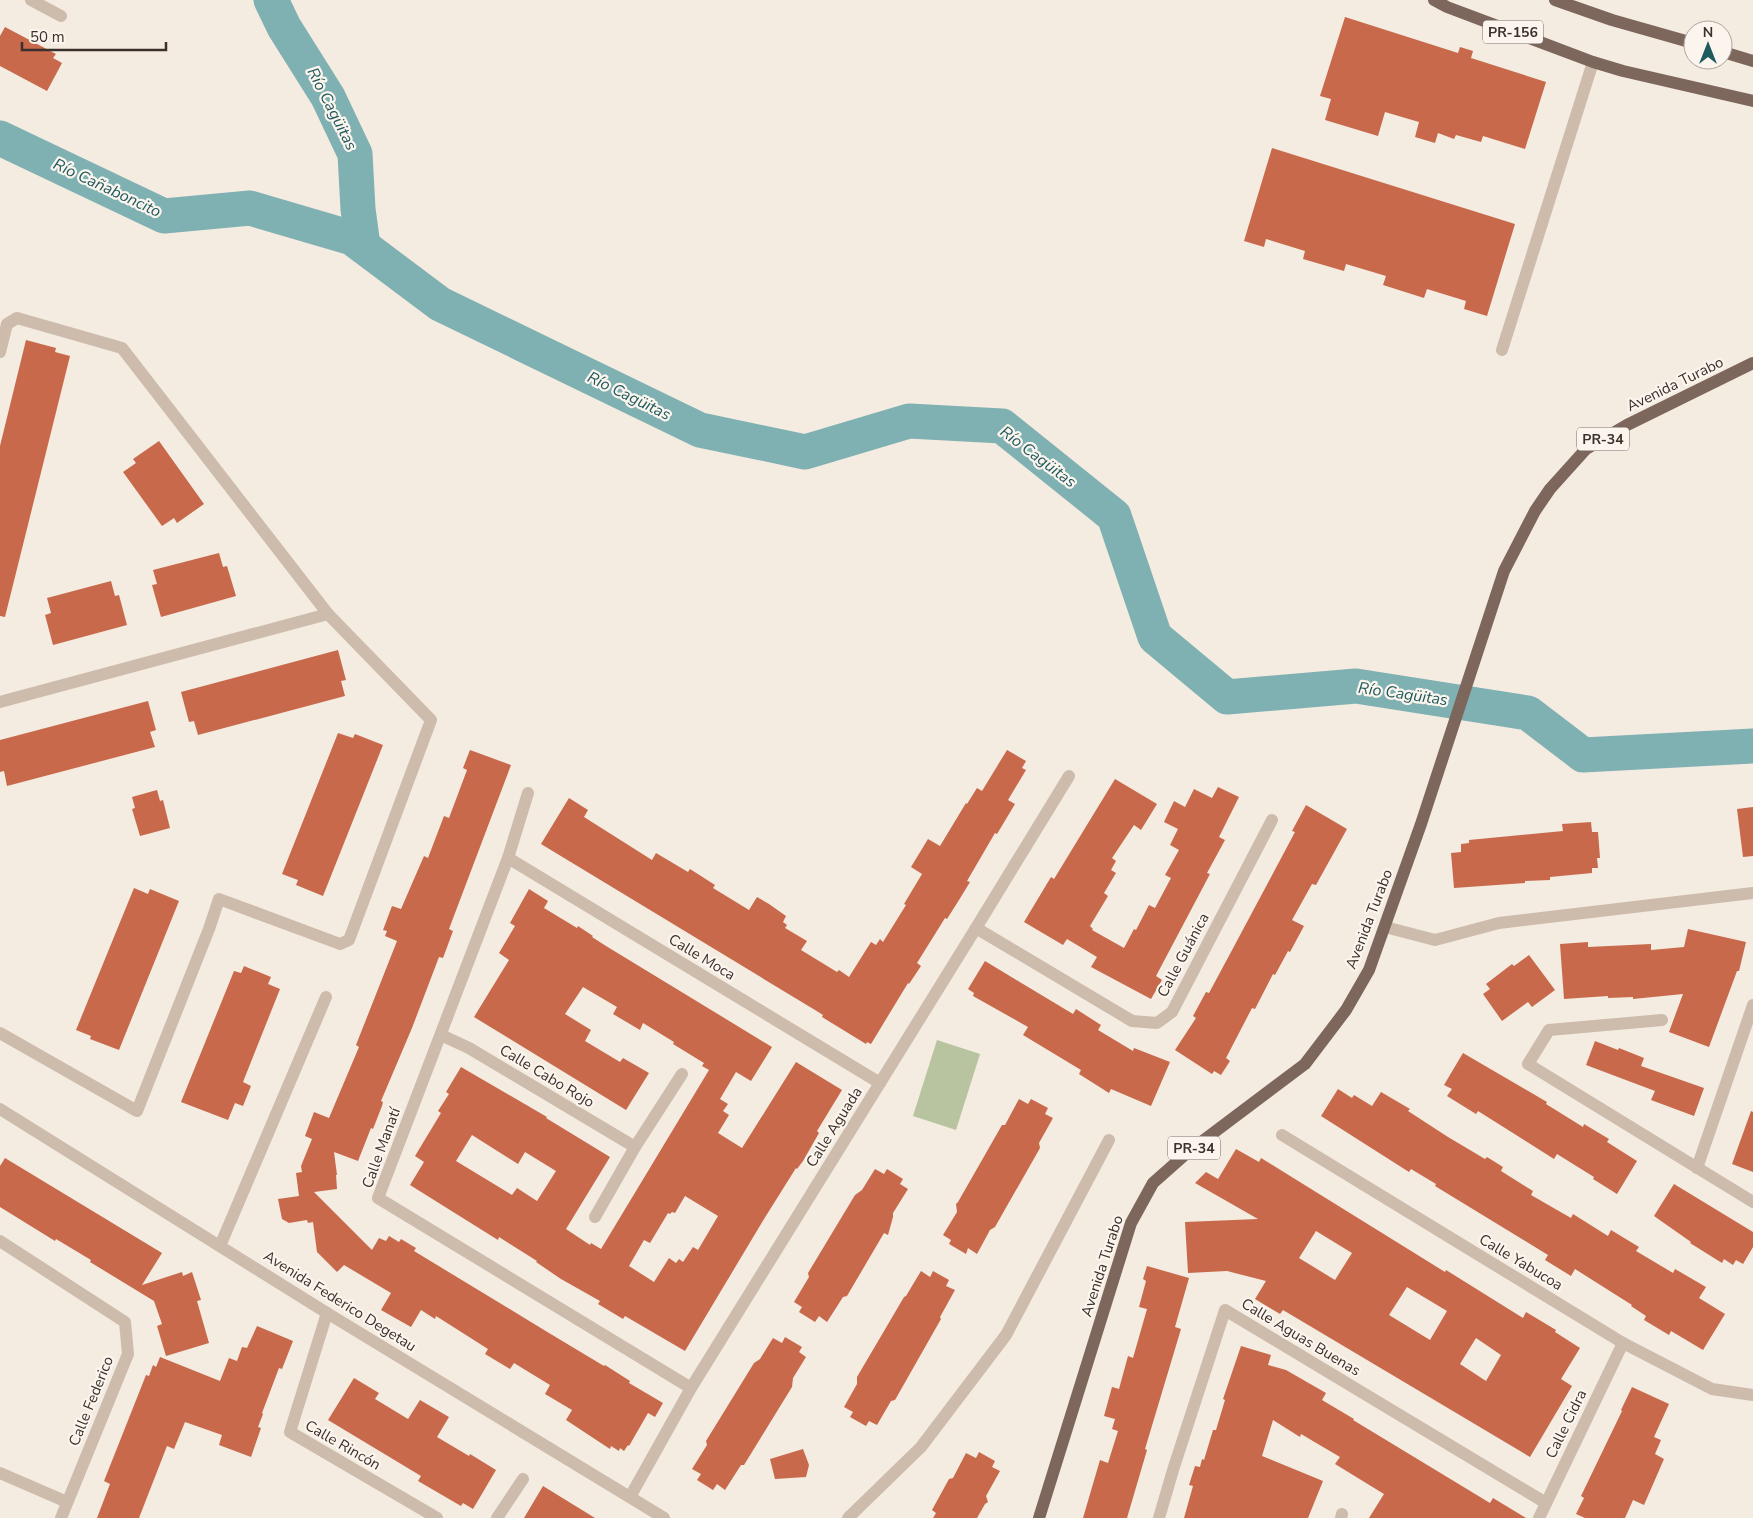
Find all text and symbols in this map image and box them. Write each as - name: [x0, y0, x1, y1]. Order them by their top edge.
- scale bar: [22, 20, 166, 52]
- north arrow: [1683, 20, 1733, 70]
- road number: PR-156: [1483, 21, 1543, 44]
- text: N: [1703, 23, 1713, 42]
- text: 50 m: [30, 27, 65, 47]
- water label: Río Cagüitas: [302, 64, 362, 154]
- water label: Río Cañaboncito: [49, 153, 165, 223]
- street label: Avenida Turabo: [1623, 352, 1727, 416]
- water label: Río Cagüitas: [584, 366, 675, 426]
- water label: Río Cagüitas: [995, 421, 1081, 493]
- road number: PR-34: [1577, 428, 1629, 450]
- water label: Río Cagüitas: [1357, 677, 1450, 711]
- street label: Avenida Turabo: [1341, 866, 1397, 972]
- street label: Calle Guánica: [1152, 909, 1214, 1001]
- street label: Calle Moca: [665, 929, 739, 985]
- street label: Calle Cabo Rojo: [496, 1040, 598, 1112]
- street label: Calle Aguada: [801, 1083, 867, 1171]
- street label: Calle Manatí: [357, 1103, 405, 1191]
- road number: PR-34: [1168, 1136, 1220, 1160]
- street label: Avenida Turabo: [1076, 1213, 1128, 1319]
- street label: Calle Yabucoa: [1475, 1229, 1567, 1295]
- street label: Avenida Federico Degetau: [260, 1246, 420, 1356]
- street label: Calle Aguas Buenas: [1238, 1293, 1364, 1381]
- street label: Calle Federico: [64, 1353, 118, 1449]
- street label: Calle Cidra: [1541, 1386, 1591, 1462]
- street label: Calle Rincón: [302, 1415, 384, 1475]

